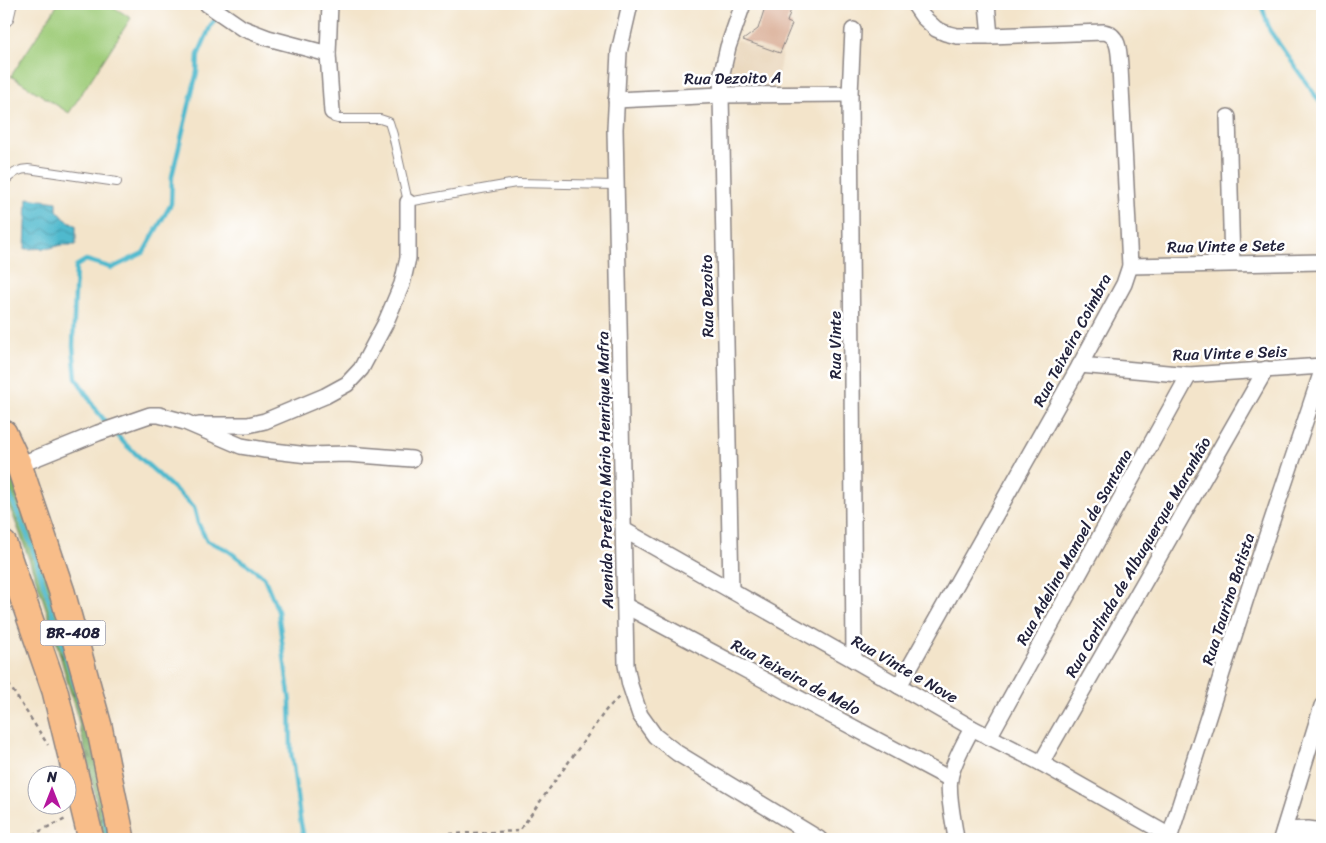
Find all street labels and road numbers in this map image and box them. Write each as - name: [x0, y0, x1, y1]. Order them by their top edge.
- street label: Rua Dezoito A: [684, 63, 782, 93]
- street label: Rua Vinte e Sete: [1167, 230, 1285, 262]
- street label: Rua Dezoito: [692, 254, 722, 338]
- street label: Rua Teixeira Coimbra: [1025, 268, 1119, 412]
- street label: Rua Vinte: [821, 311, 850, 379]
- street label: Avenida Prefeito Mário Henrique Mafra: [588, 331, 622, 610]
- street label: Rua Vinte e Seis: [1172, 336, 1288, 369]
- street label: Rua Carlinda de Albuquerque Maranhão: [1057, 431, 1219, 683]
- street label: Rua Adelino Manoel de Santana: [1008, 443, 1140, 651]
- street label: Rua Taurino Batista: [1193, 529, 1263, 669]
- road number: BR-408: [40, 620, 106, 646]
- street label: Rua Vinte e Nove: [846, 627, 964, 711]
- street label: Rua Teixeira de Melo: [726, 631, 866, 723]

